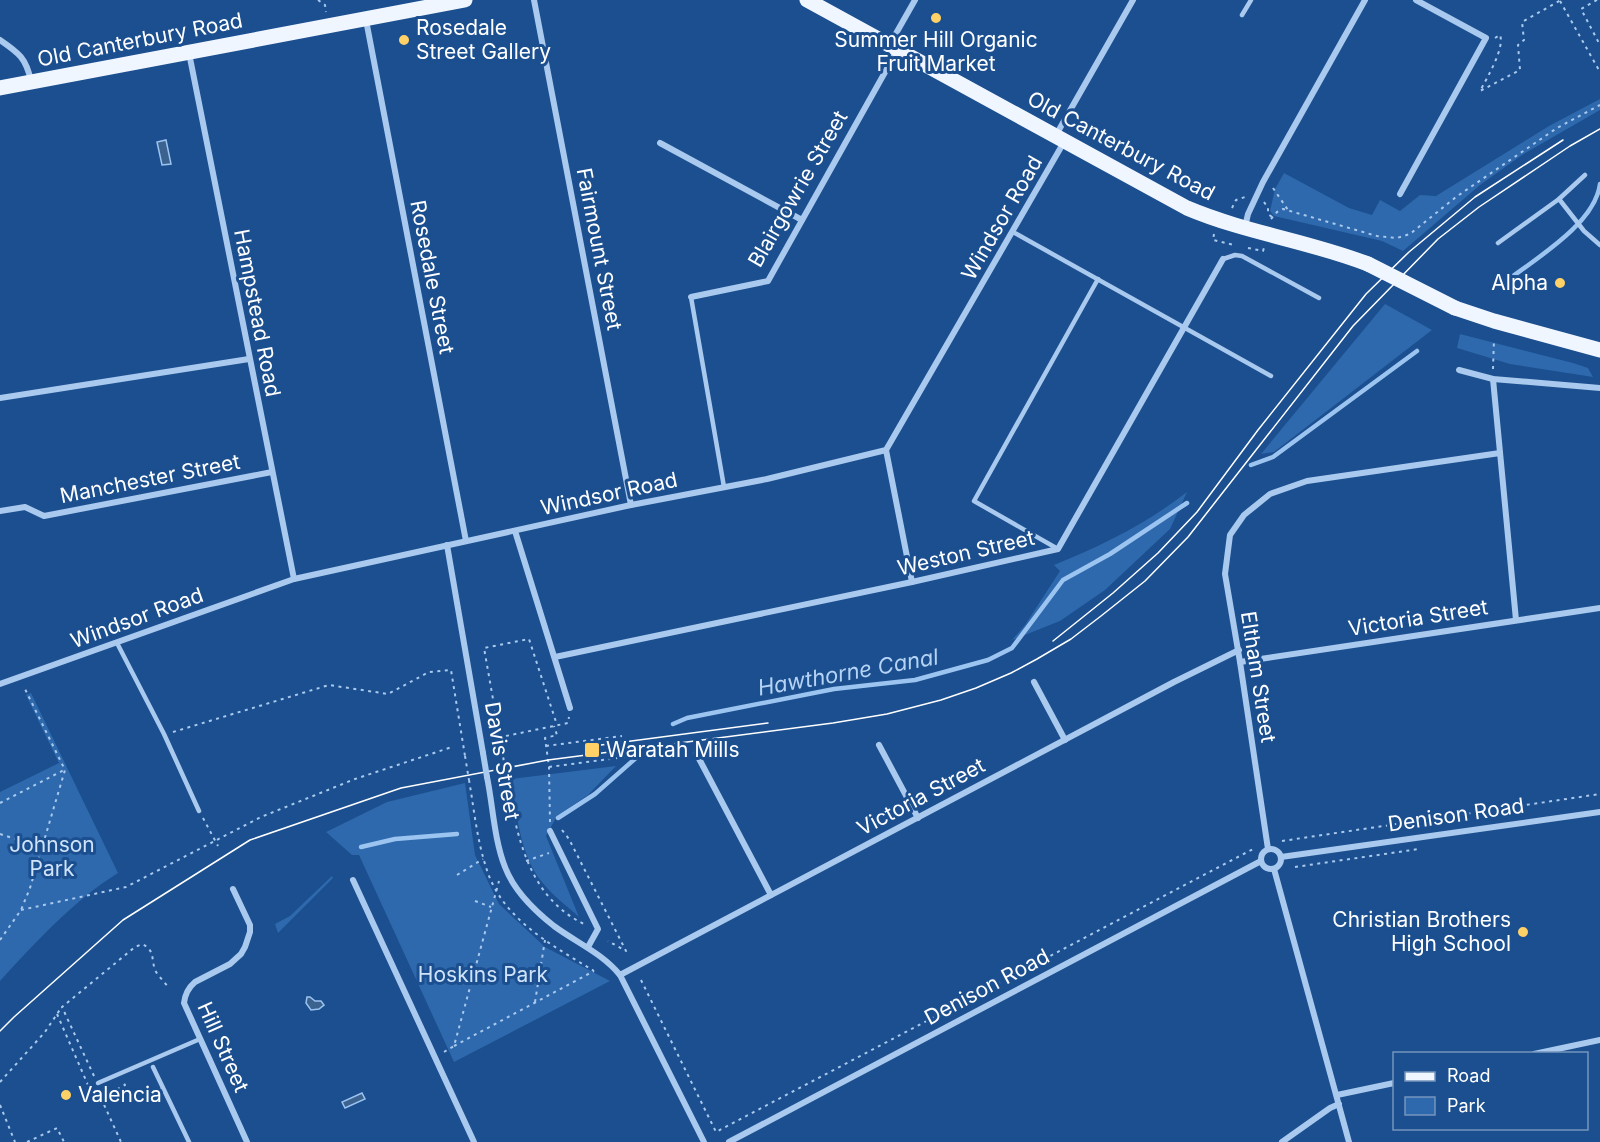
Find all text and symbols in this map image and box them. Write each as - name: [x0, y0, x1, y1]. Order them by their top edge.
- street label: Old Canterbury Road: [35, 7, 245, 72]
- marker: Summer Hill Organic Fruit Market: [929, 11, 943, 25]
- place label: Rosedale Street Gallery: [416, 15, 551, 64]
- place label: Summer Hill Organic Fruit Market: [834, 27, 1038, 76]
- marker: Rosedale Street Gallery: [397, 33, 411, 47]
- street label: Old Canterbury Road: [1023, 86, 1219, 206]
- street label: Blairgowrie Street: [743, 106, 853, 271]
- street label: Windsor Road: [956, 151, 1047, 284]
- street label: Fairmount Street: [571, 166, 628, 332]
- street label: Rosedale Street: [405, 198, 460, 356]
- street label: Hampstead Road: [229, 227, 286, 399]
- place label: Alpha: [1491, 270, 1548, 295]
- marker: Alpha: [1553, 276, 1567, 290]
- street label: Manchester Street: [58, 449, 242, 508]
- street label: Windsor Road: [538, 467, 680, 520]
- street label: Weston Street: [895, 525, 1037, 580]
- street label: Windsor Road: [67, 582, 207, 653]
- street label: Victoria Street: [1346, 594, 1490, 641]
- street label: Eltham Street: [1236, 609, 1281, 745]
- water label: Hawthorne Canal: [756, 643, 941, 701]
- street label: Davis Street: [480, 700, 525, 822]
- place label: Waratah Mills: [606, 737, 740, 762]
- marker: Waratah Mills: [583, 741, 601, 759]
- street label: Victoria Street: [853, 752, 989, 841]
- street label: Denison Road: [1386, 793, 1526, 836]
- park label: Johnson Park: [9, 832, 95, 881]
- place label: Christian Brothers High School: [1332, 907, 1511, 956]
- marker: Christian Brothers High School: [1516, 925, 1530, 939]
- street label: Denison Road: [920, 943, 1053, 1030]
- park label: Hoskins Park: [418, 962, 549, 987]
- street label: Hill Street: [193, 998, 254, 1096]
- legend: [1393, 1052, 1588, 1130]
- text: Road: [1447, 1065, 1490, 1086]
- place label: Valencia: [78, 1082, 162, 1107]
- marker: Valencia: [59, 1088, 73, 1102]
- text: Park: [1447, 1095, 1486, 1116]

